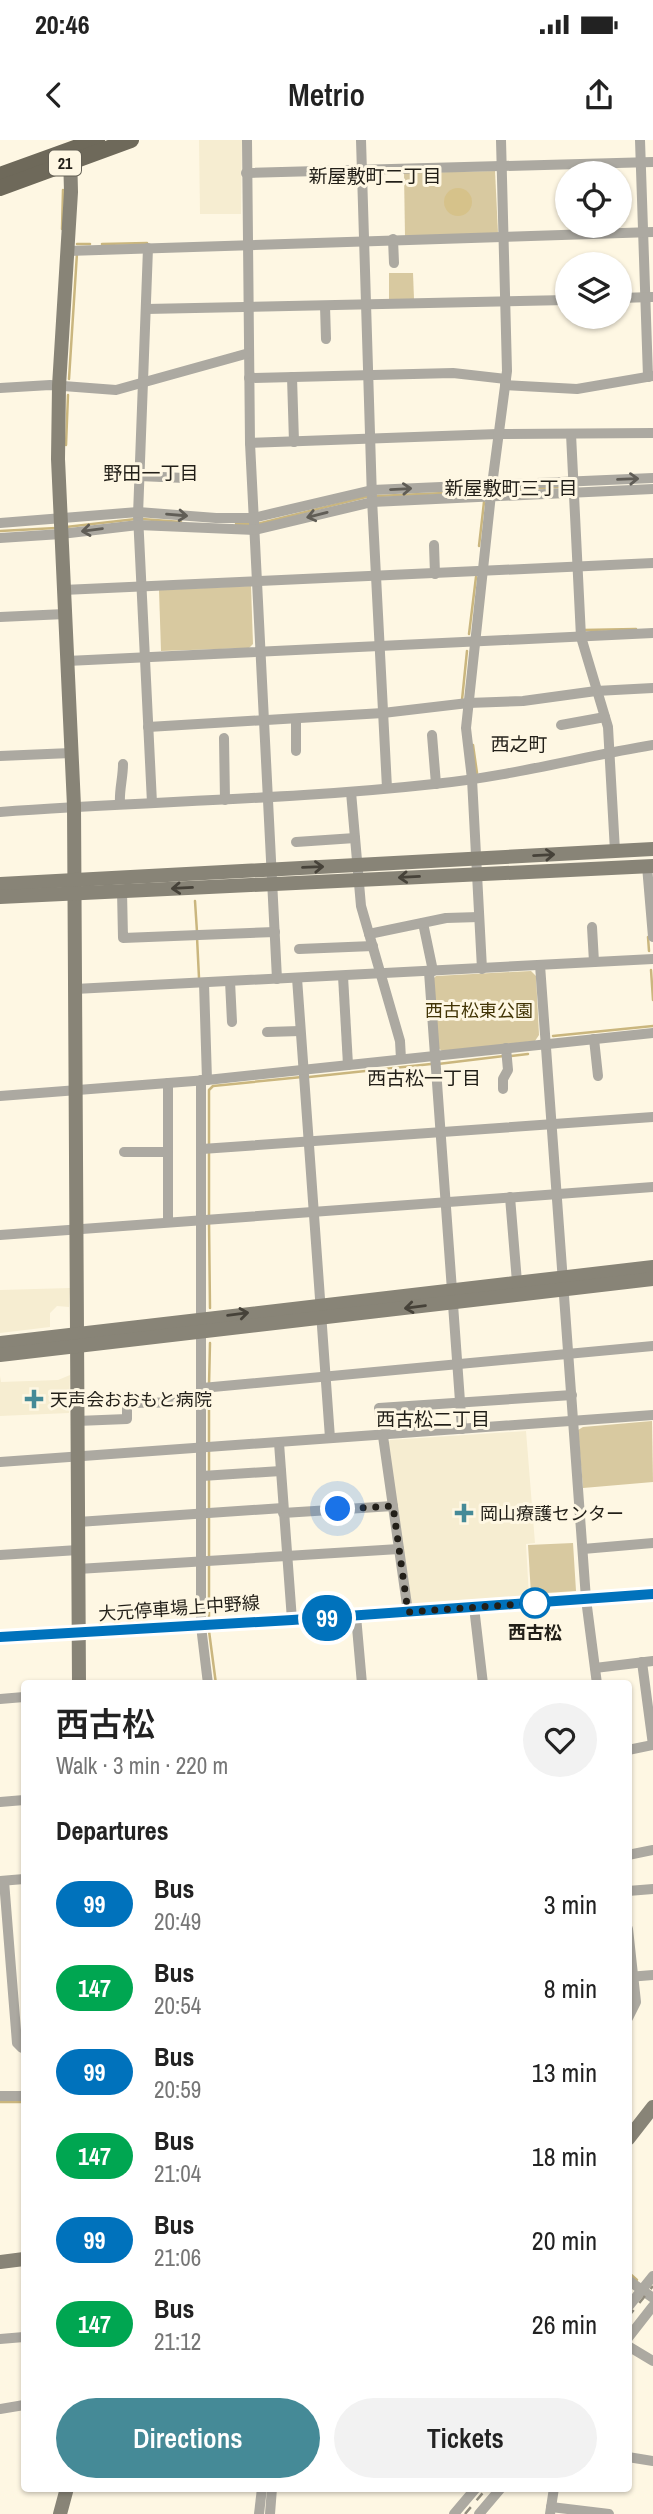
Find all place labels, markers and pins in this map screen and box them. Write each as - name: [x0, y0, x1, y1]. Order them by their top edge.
- place label: 天声会おおもと病院: [50, 1387, 212, 1412]
- marker: 天声会おおもと病院: [24, 1389, 44, 1409]
- place label: 岡山療護センター: [480, 1501, 624, 1526]
- marker: 岡山療護センター: [454, 1503, 474, 1523]
- marker: 西古松: [520, 1588, 550, 1618]
- place label: 西古松: [508, 1620, 562, 1645]

